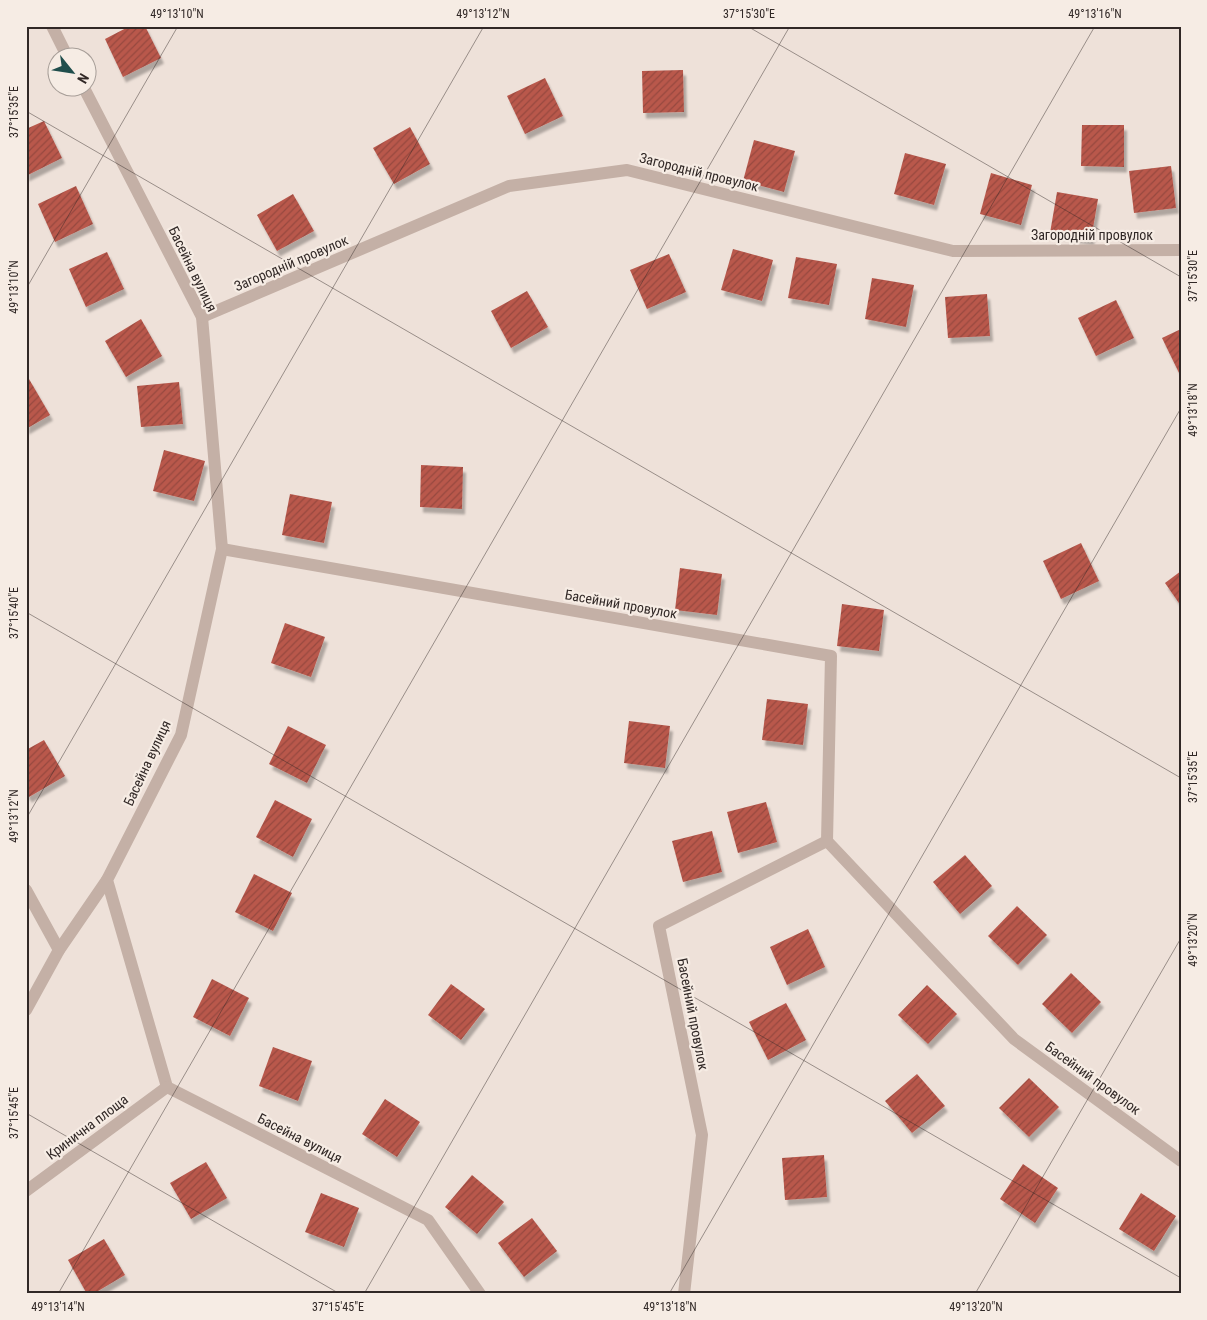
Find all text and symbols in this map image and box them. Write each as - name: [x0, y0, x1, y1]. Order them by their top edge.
- text: 49°13'10"N: [150, 7, 204, 21]
- text: 49°13'12"N: [456, 7, 510, 21]
- text: 37°15'30"E: [723, 7, 775, 21]
- text: 49°13'16"N: [1068, 7, 1122, 21]
- north arrow: [48, 48, 98, 98]
- text: N: [74, 71, 92, 86]
- text: 37°15'35"E: [7, 86, 21, 138]
- street label: Загородній провулок: [638, 149, 760, 195]
- street label: Басейна вулиця: [166, 224, 220, 314]
- street label: Загородній провулок: [1031, 227, 1153, 243]
- street label: Загородній провулок: [232, 232, 351, 294]
- text: 37°15'30"E: [1186, 250, 1200, 302]
- text: 49°13'10"N: [7, 260, 21, 314]
- text: 49°13'18"N: [1186, 383, 1200, 437]
- street label: Басейний провулок: [564, 586, 679, 622]
- text: 37°15'40"E: [7, 587, 21, 639]
- street label: Басейна вулиця: [120, 718, 174, 808]
- text: 37°15'35"E: [1186, 751, 1200, 803]
- text: 49°13'12"N: [7, 789, 21, 843]
- text: 49°13'20"N: [1186, 913, 1200, 967]
- street label: Басейний провулок: [674, 957, 712, 1072]
- street label: Басейний провулок: [1042, 1038, 1144, 1118]
- text: 37°15'45"E: [7, 1087, 21, 1139]
- street label: Кринична площа: [43, 1091, 131, 1163]
- street label: Басейна вулиця: [255, 1110, 345, 1166]
- text: 49°13'14"N: [31, 1300, 85, 1314]
- text: 37°15'45"E: [312, 1300, 364, 1314]
- text: 49°13'18"N: [643, 1300, 697, 1314]
- text: 49°13'20"N: [949, 1300, 1003, 1314]

